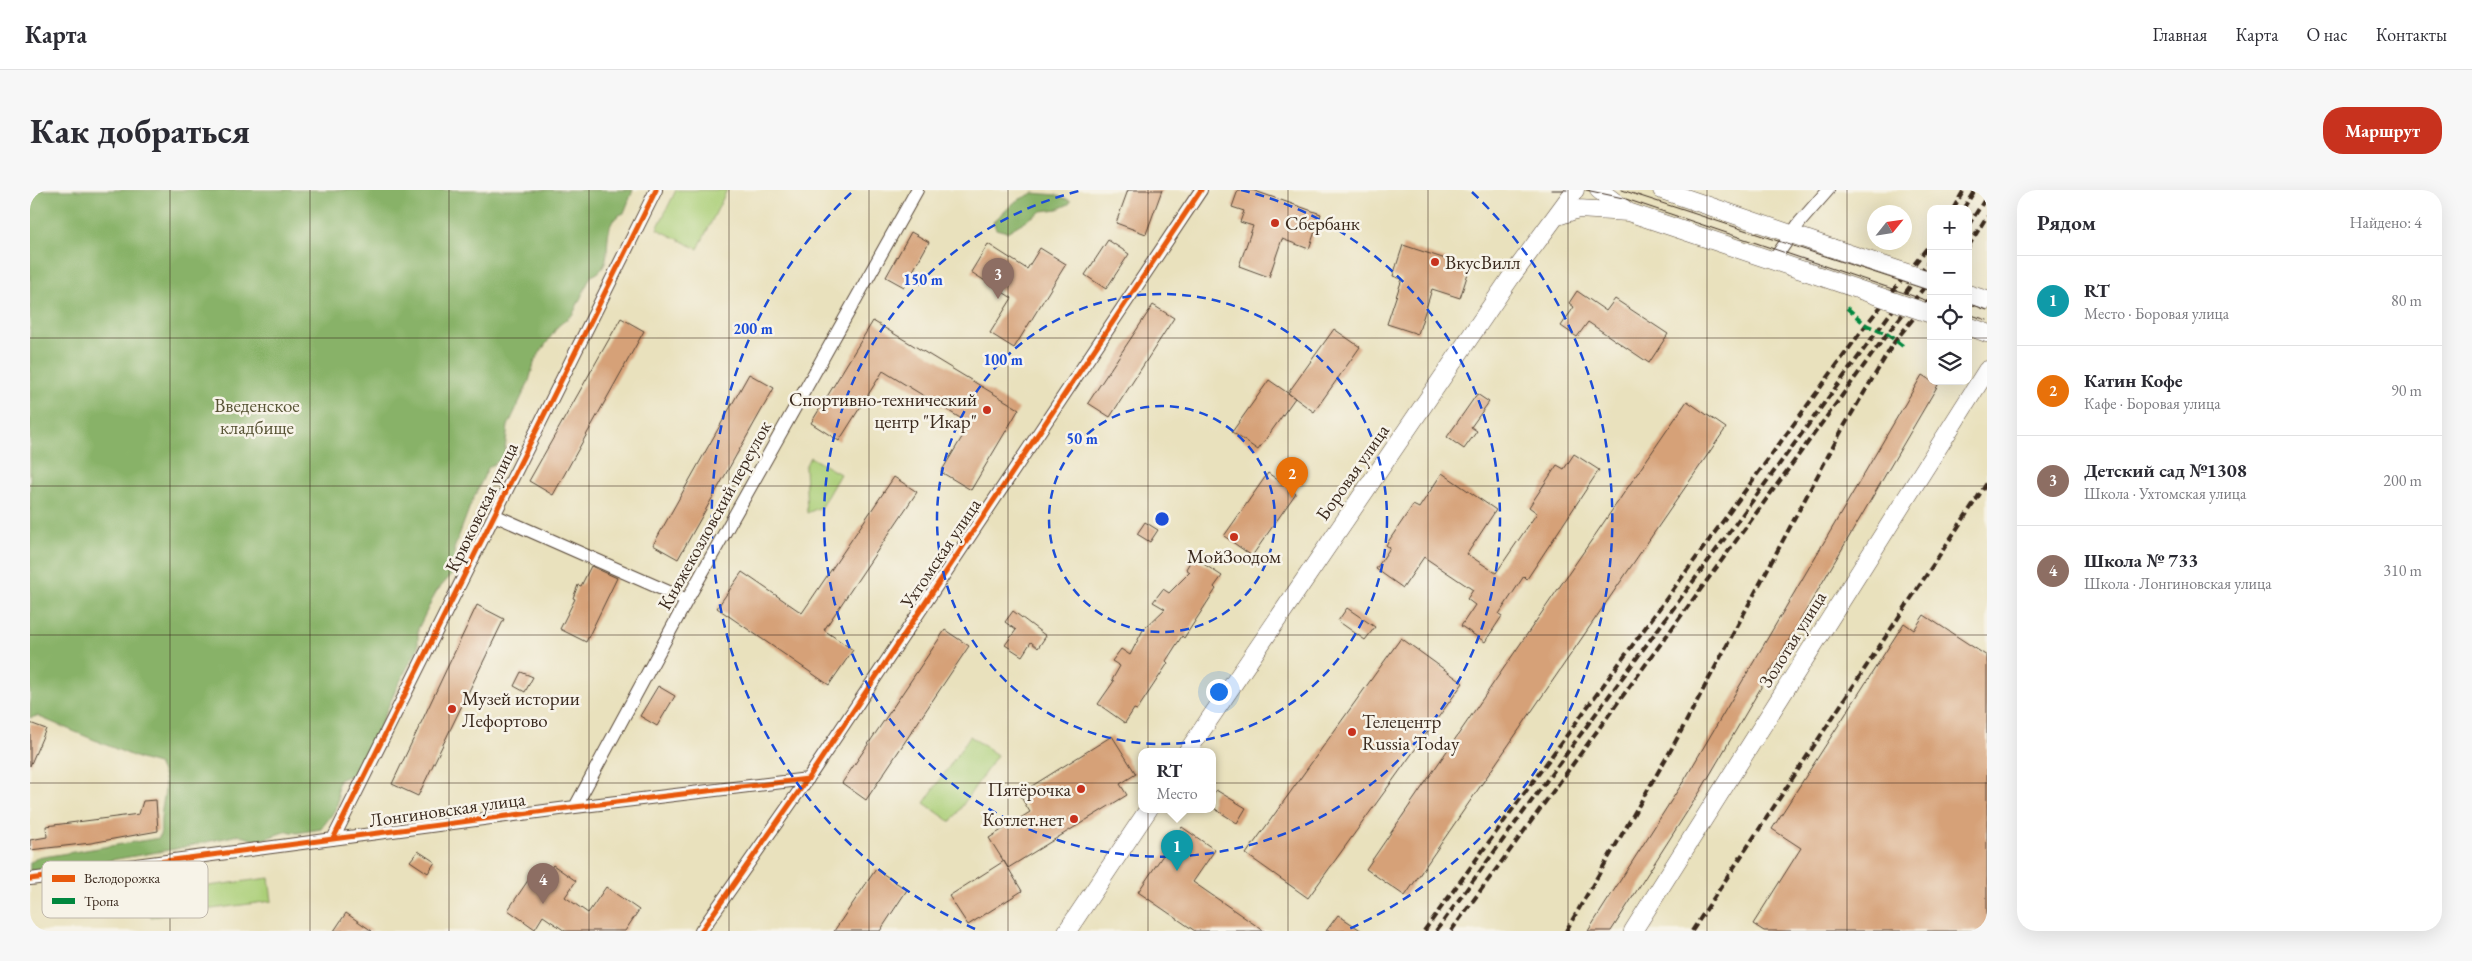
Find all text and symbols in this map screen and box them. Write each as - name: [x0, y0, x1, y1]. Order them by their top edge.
- text: Карта: [25, 19, 87, 50]
- text: Главная: [2153, 23, 2207, 46]
- text: Карта: [2235, 23, 2278, 46]
- text: О нас: [2306, 23, 2348, 46]
- text: Контакты: [2376, 23, 2447, 46]
- button: Маршрут: [2323, 107, 2442, 154]
- text: Как добраться: [30, 108, 250, 153]
- north arrow: [1867, 205, 1912, 250]
- map controls: [1927, 205, 1972, 385]
- button: +: [1927, 205, 1972, 250]
- text: Рядом: [2037, 209, 2096, 236]
- place label: Сбербанк: [1285, 211, 1360, 236]
- text: Найдено: 4: [2350, 212, 2422, 233]
- marker: Сбербанк: [1269, 217, 1281, 229]
- place label: ВкусВилл: [1445, 250, 1520, 275]
- button: −: [1927, 250, 1972, 295]
- marker: ВкусВилл: [1429, 256, 1441, 268]
- pin: 3: [982, 258, 1014, 299]
- text: 150 m: [903, 270, 943, 289]
- text: RT: [2084, 278, 2110, 303]
- text: 1: [2049, 290, 2057, 311]
- text: 80 m: [2391, 290, 2422, 311]
- button: locate: [1927, 295, 1972, 340]
- text: Место · Боровая улица: [2084, 303, 2229, 324]
- text: 200 m: [733, 319, 773, 338]
- button: layers: [1927, 340, 1972, 385]
- text: 100 m: [983, 350, 1023, 369]
- text: Катин Кофе: [2084, 368, 2183, 393]
- text: 2: [2049, 380, 2057, 401]
- text: 90 m: [2391, 380, 2422, 401]
- place label: Спортивно-технический центр "Икар": [789, 387, 977, 434]
- park label: Введенское кладбище: [214, 393, 300, 440]
- text: Кафе · Боровая улица: [2084, 393, 2221, 414]
- marker: Спортивно-технический центр "Икар": [981, 404, 993, 416]
- street label: Княжекозловский переулок: [652, 416, 777, 614]
- street label: Боровая улица: [1310, 419, 1395, 525]
- text: 50 m: [1066, 429, 1098, 448]
- street label: Крюковская улица: [439, 438, 524, 576]
- pin: 2: [1276, 457, 1308, 498]
- text: Детский сад №1308: [2084, 458, 2247, 483]
- text: 3: [2049, 470, 2057, 491]
- text: 200 m: [2383, 470, 2422, 491]
- text: Школа · Ухтомская улица: [2084, 483, 2246, 504]
- street label: Ухтомская улица: [894, 493, 987, 614]
- centre of rings: [1153, 510, 1171, 528]
- marker: МойЗоодом: [1228, 531, 1240, 543]
- place label: МойЗоодом: [1187, 544, 1281, 569]
- text: Школа № 733: [2084, 548, 2198, 573]
- text: 4: [2049, 560, 2057, 581]
- text: 310 m: [2383, 560, 2422, 581]
- text: Школа · Лонгиновская улица: [2084, 573, 2272, 594]
- street label: Золотая улица: [1753, 586, 1832, 692]
- your location: [1206, 679, 1232, 705]
- place label: Музей истории Лефортово: [462, 686, 580, 733]
- marker: Музей истории Лефортово: [446, 703, 458, 715]
- place label: Телецентр Russia Today: [1362, 709, 1460, 756]
- marker: Телецентр Russia Today: [1346, 726, 1358, 738]
- popup: [1138, 748, 1216, 813]
- text: RT: [1156, 758, 1182, 783]
- place label: Пятёрочка: [987, 777, 1071, 802]
- marker: Пятёрочка: [1075, 783, 1087, 795]
- text: Место: [1156, 783, 1198, 804]
- street label: Лонгиновская улица: [367, 786, 527, 833]
- place label: Котлет.нет: [982, 807, 1064, 832]
- marker: Котлет.нет: [1068, 813, 1080, 825]
- pin: 1: [1161, 830, 1193, 871]
- legend: [42, 861, 208, 918]
- pin: 4: [527, 863, 559, 904]
- text: Велодорожка: [84, 869, 160, 887]
- text: Тропа: [84, 892, 119, 910]

